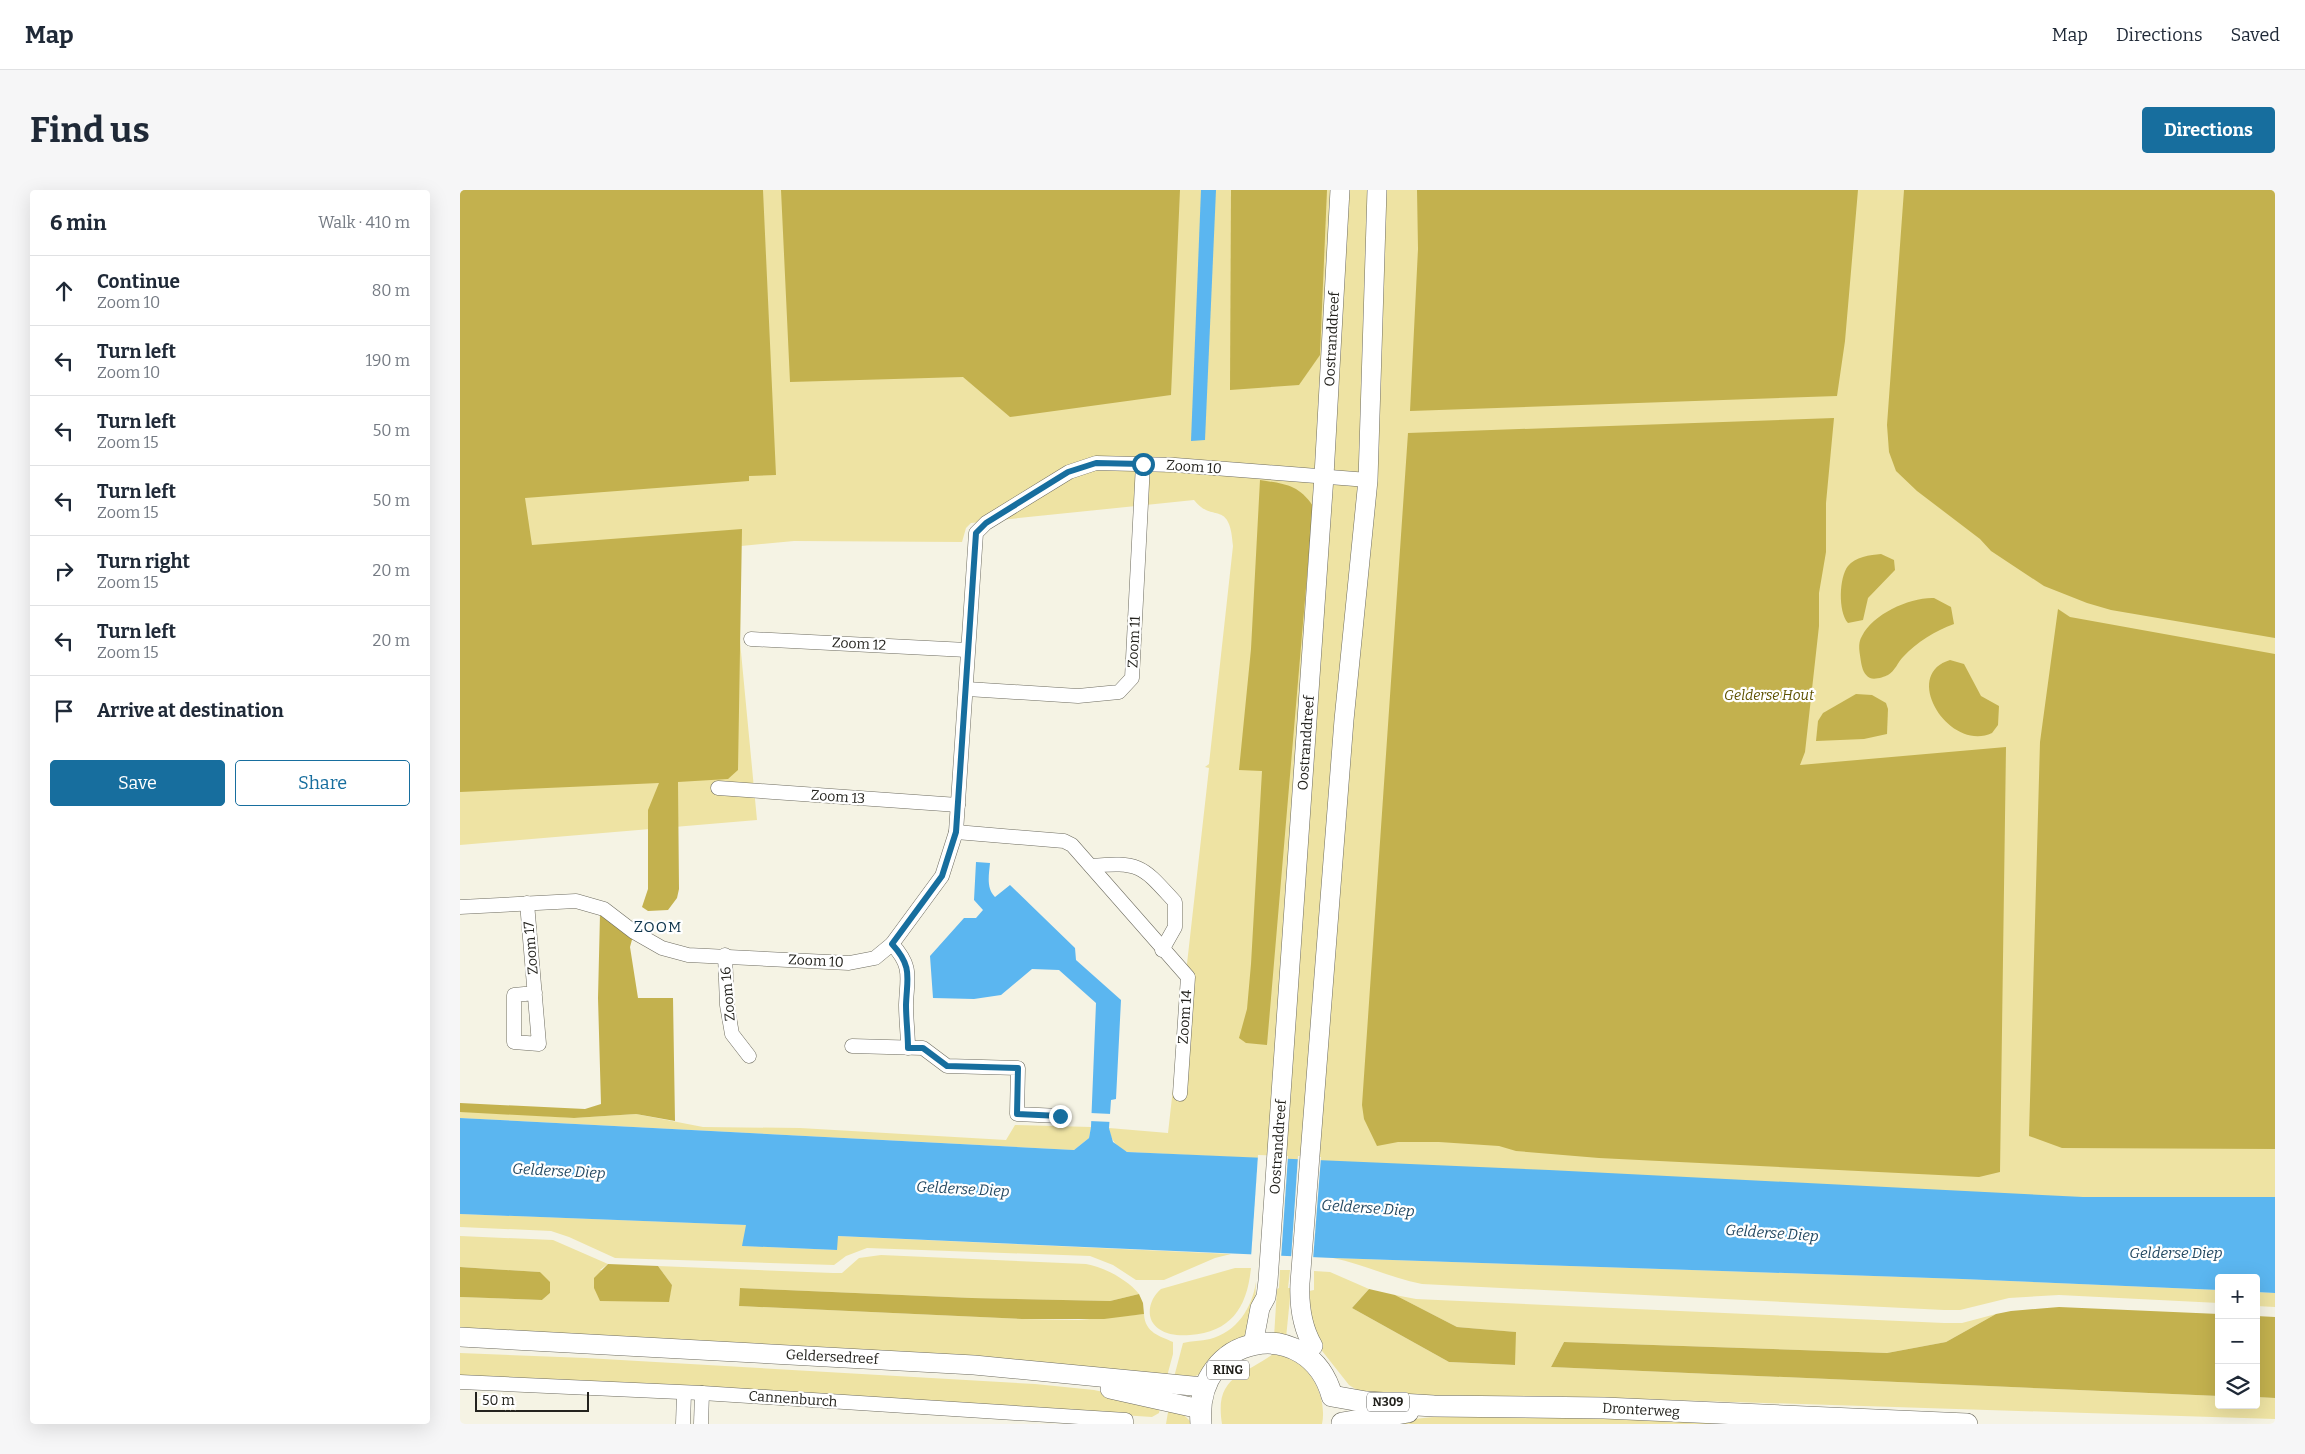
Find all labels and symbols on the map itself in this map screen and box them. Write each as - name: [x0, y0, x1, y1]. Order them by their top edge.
- street label: Oostranddreef: [1321, 290, 1343, 387]
- route start: [1132, 453, 1155, 476]
- street label: Zoom 10: [1166, 457, 1222, 477]
- street label: Zoom 11: [1124, 615, 1144, 668]
- street label: Zoom 12: [832, 634, 886, 654]
- park label: Gelderse Hout: [1724, 687, 1815, 704]
- street label: Oostranddreef: [1294, 694, 1318, 791]
- street label: Zoom 13: [810, 787, 866, 807]
- district label: ZOOM: [634, 918, 682, 936]
- street label: Zoom 17: [520, 921, 542, 975]
- street label: Zoom 10: [788, 951, 844, 971]
- street label: Zoom 16: [717, 966, 739, 1022]
- street label: Zoom 14: [1175, 989, 1195, 1045]
- street label: Oostranddreef: [1266, 1098, 1290, 1195]
- route end: [1049, 1105, 1072, 1128]
- water label: Gelderse Diep: [512, 1160, 606, 1182]
- water label: Gelderse Diep: [916, 1178, 1010, 1200]
- water label: Gelderse Diep: [1321, 1196, 1415, 1220]
- water label: Gelderse Diep: [1725, 1221, 1819, 1245]
- water label: Gelderse Diep: [2129, 1244, 2223, 1262]
- street label: Geldersedreef: [785, 1346, 880, 1368]
- road number: RING: [1207, 1360, 1249, 1380]
- street label: Cannenburch: [748, 1387, 838, 1411]
- scale bar: [475, 1389, 589, 1412]
- road number: N309: [1367, 1392, 1409, 1412]
- street label: Dronterweg: [1602, 1399, 1680, 1421]

